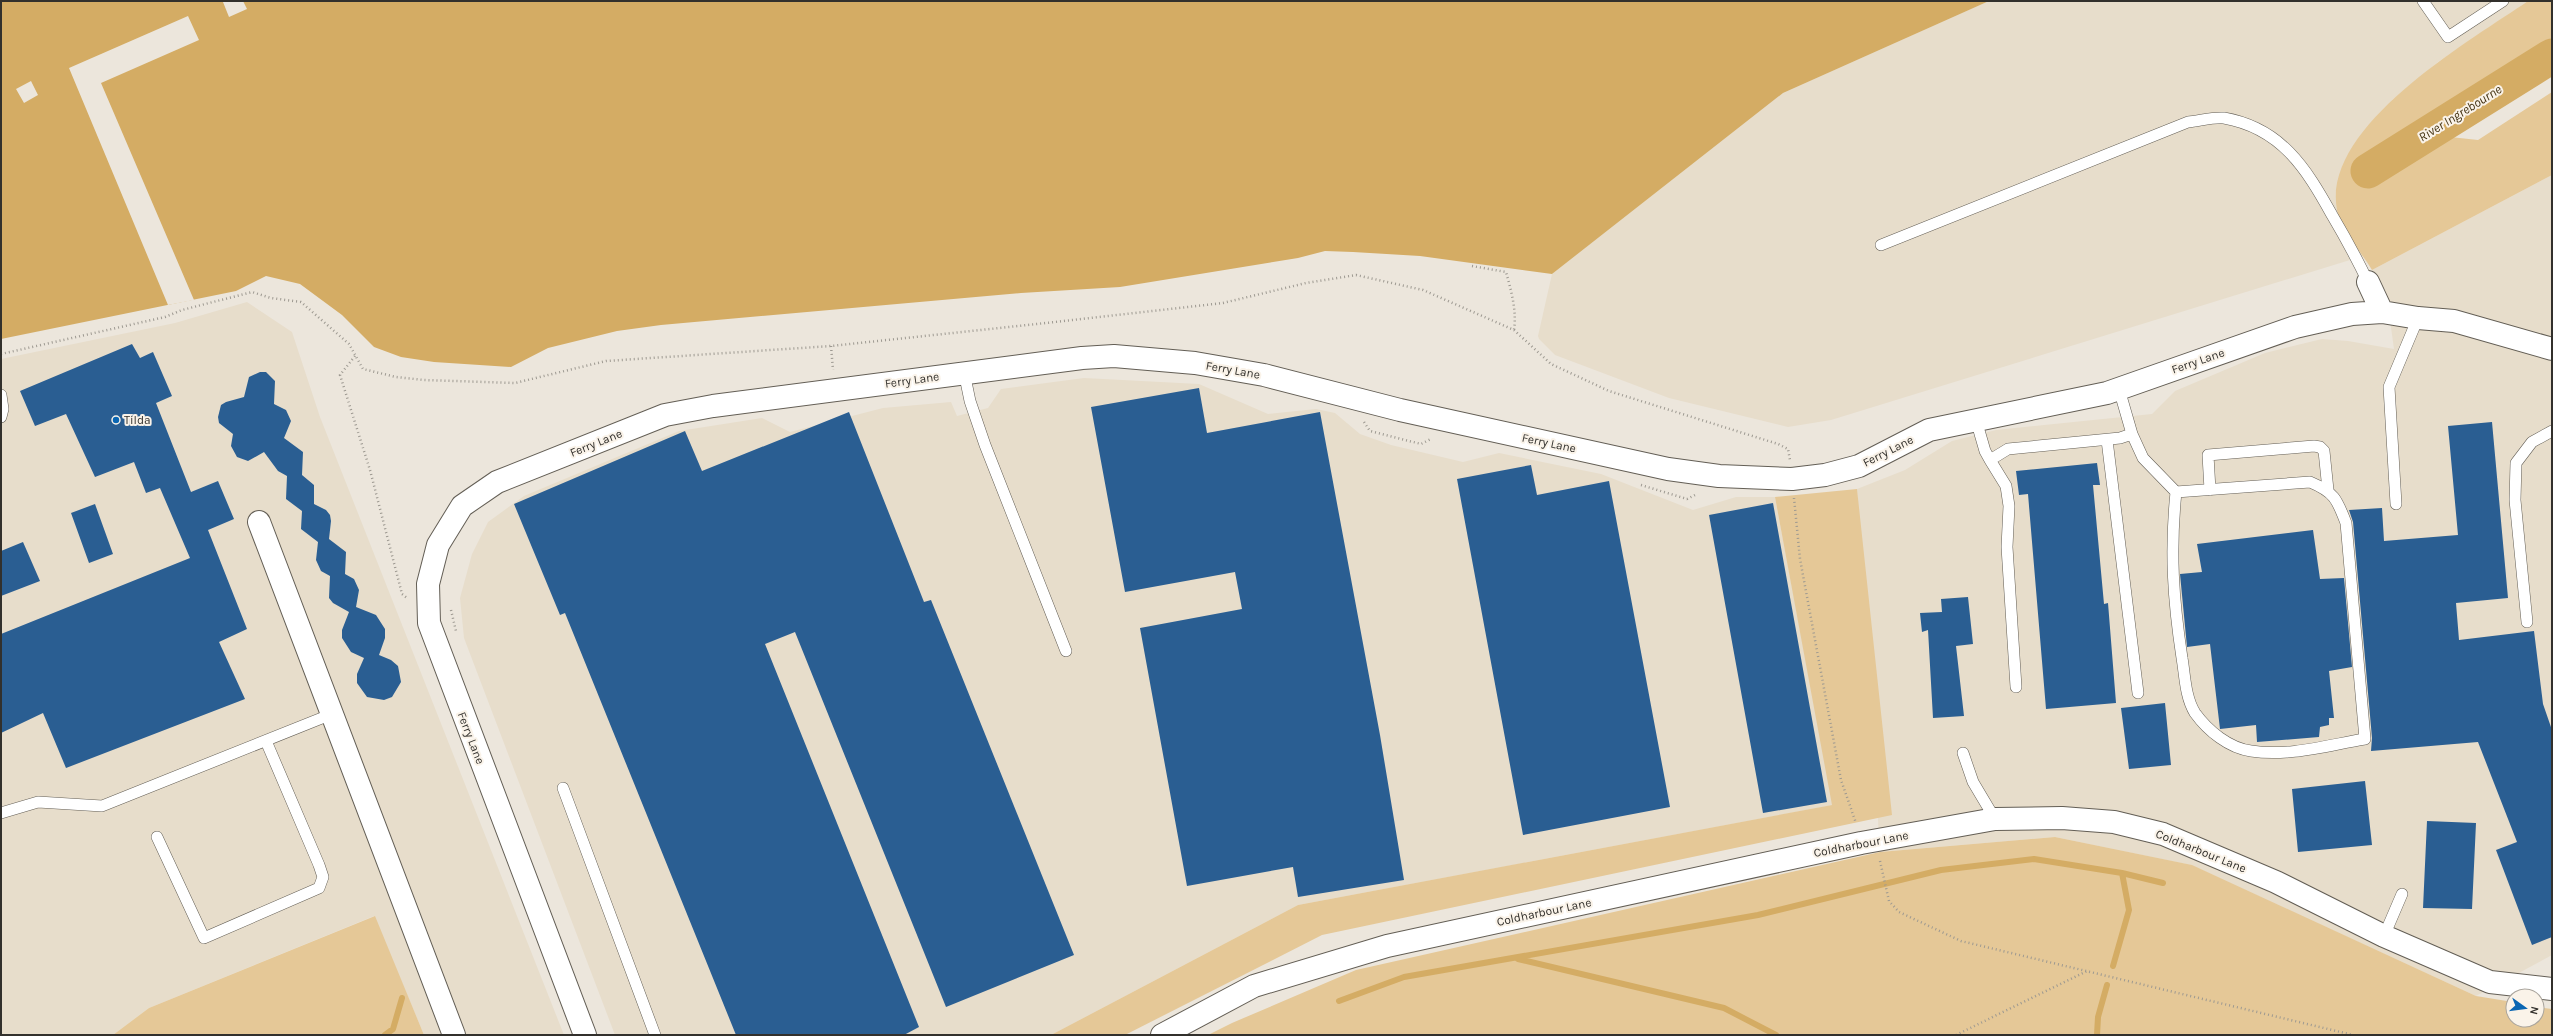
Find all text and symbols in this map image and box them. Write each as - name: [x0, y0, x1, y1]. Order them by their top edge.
- water label: River Ingrebourne: [2416, 81, 2504, 145]
- street label: Ferry Lane: [2170, 345, 2226, 377]
- street label: Ferry Lane: [1205, 358, 1261, 382]
- street label: Ferry Lane: [884, 369, 940, 391]
- place label: Tilda: [124, 413, 151, 427]
- marker: Tilda: [111, 415, 121, 425]
- street label: Ferry Lane: [568, 426, 624, 460]
- street label: Ferry Lane: [1521, 430, 1577, 456]
- street label: Ferry Lane: [1860, 432, 1916, 470]
- street label: Ferry Lane: [455, 710, 487, 766]
- street label: Coldharbour Lane: [2154, 826, 2248, 876]
- street label: Coldharbour Lane: [1812, 828, 1910, 860]
- street label: Coldharbour Lane: [1495, 895, 1593, 929]
- north arrow: [2505, 988, 2545, 1028]
- text: N: [2527, 1005, 2541, 1016]

